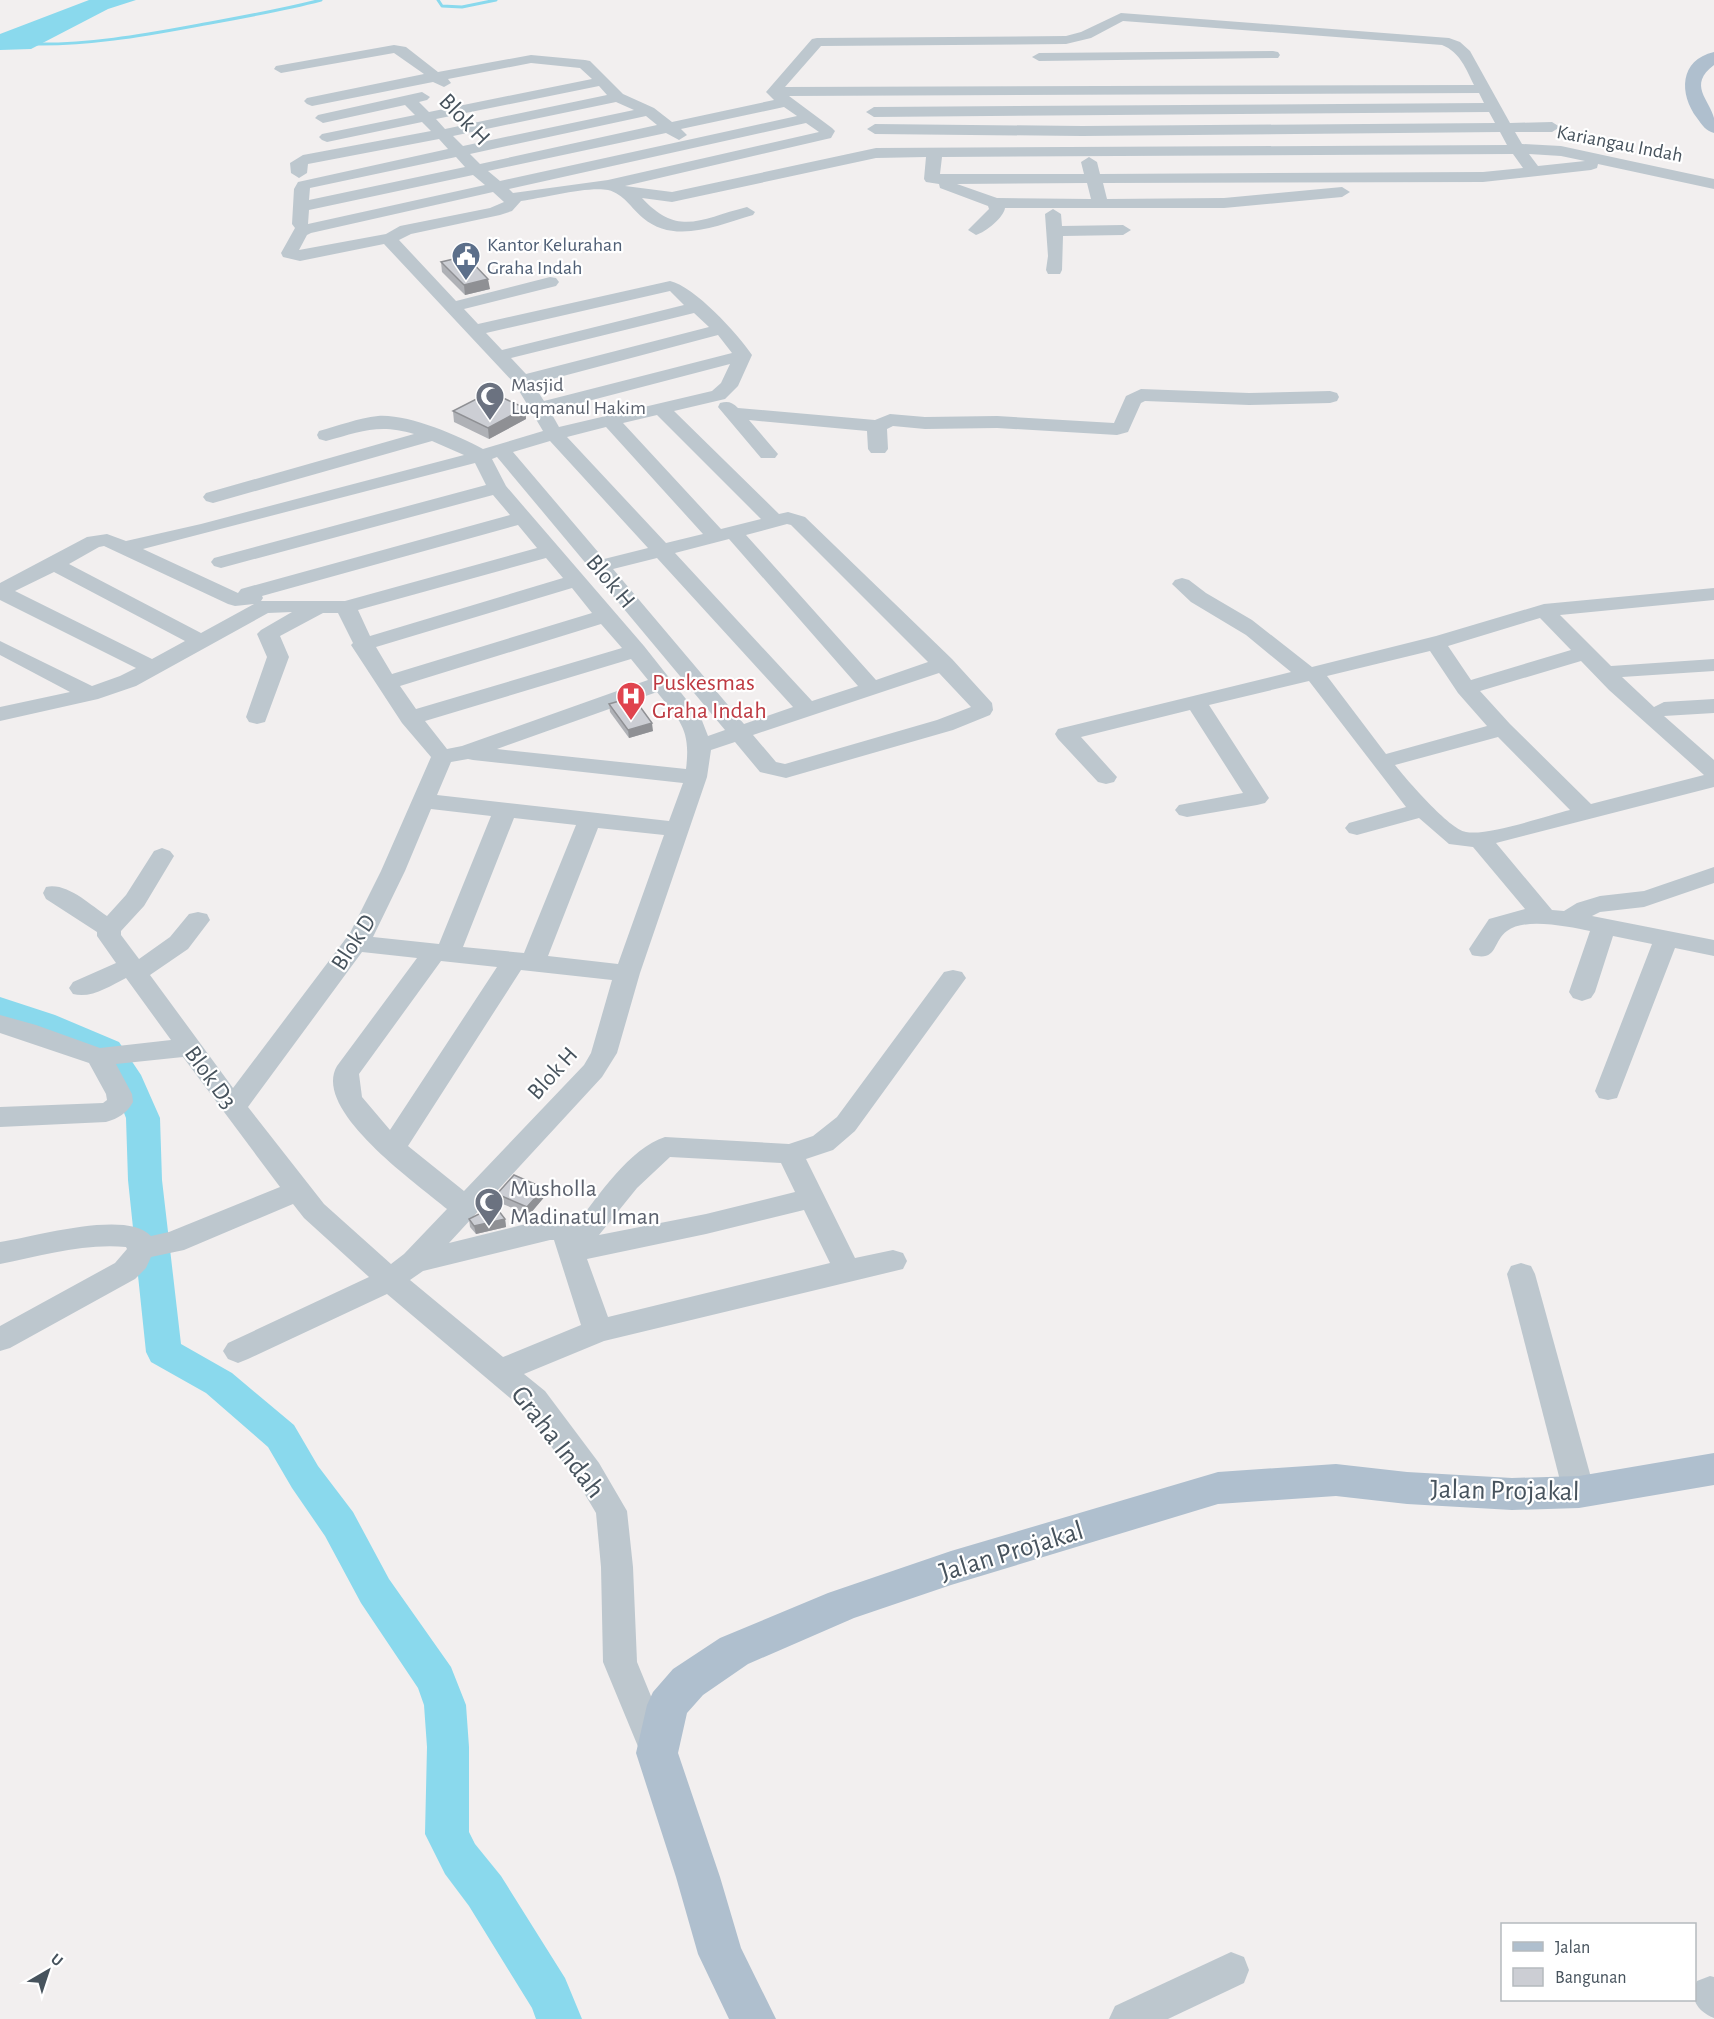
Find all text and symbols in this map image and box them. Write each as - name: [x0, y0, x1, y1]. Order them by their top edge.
- street label: Blok H: [434, 89, 494, 150]
- street label: Kariangau Indah: [1555, 122, 1685, 166]
- place label: Kantor Kelurahan Graha Indah: [487, 235, 622, 278]
- public building icon: Kantor Kelurahan Graha Indah: [450, 240, 482, 282]
- place label: Masjid Luqmanul Hakim: [511, 375, 646, 418]
- mosque icon: Masjid Luqmanul Hakim: [474, 380, 506, 422]
- street label: Blok H: [581, 550, 639, 613]
- place label: Puskesmas Graha Indah: [652, 671, 767, 723]
- hospital icon: Puskesmas Graha Indah: [615, 680, 647, 722]
- street label: Blok D: [327, 910, 381, 975]
- street label: Blok D3: [180, 1042, 241, 1113]
- street label: Blok H: [523, 1043, 582, 1105]
- place label: Musholla Madinatul Iman: [510, 1177, 660, 1229]
- mosque icon: Musholla Madinatul Iman: [473, 1186, 505, 1228]
- street label: Graha Indah: [505, 1381, 610, 1504]
- street label: Jalan Projakal: [1430, 1476, 1580, 1506]
- street label: Jalan Projakal: [936, 1517, 1087, 1587]
- legend: [1501, 1923, 1696, 2001]
- text: Jalan: [1555, 1939, 1590, 1957]
- north arrow: [18, 1941, 78, 2001]
- text: U: [48, 1951, 66, 1970]
- text: Bangunan: [1555, 1969, 1627, 1987]

